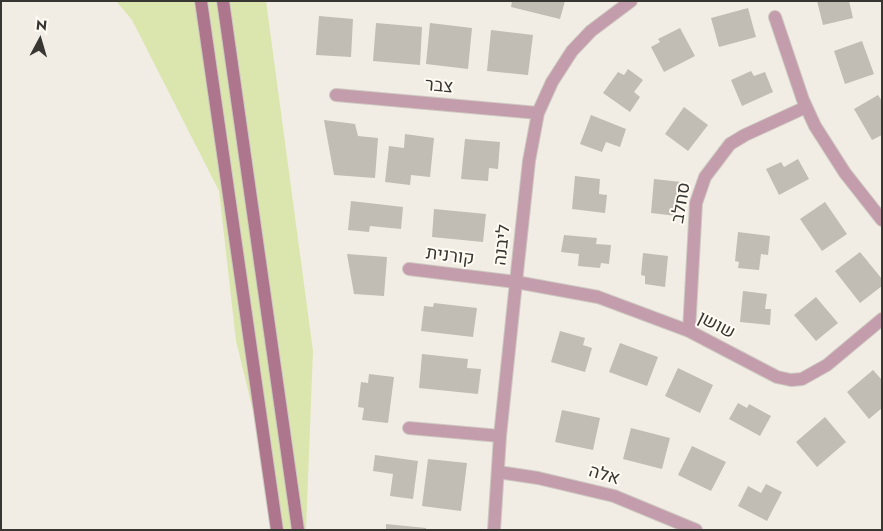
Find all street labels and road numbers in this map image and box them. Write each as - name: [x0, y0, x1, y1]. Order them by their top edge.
- street label: צבר: [424, 75, 454, 99]
- street label: סחלב: [668, 181, 696, 225]
- street label: ליבנה: [490, 223, 516, 267]
- street label: קורנית: [425, 243, 475, 271]
- street label: שושן: [694, 308, 738, 344]
- street label: אלה: [586, 461, 622, 491]

